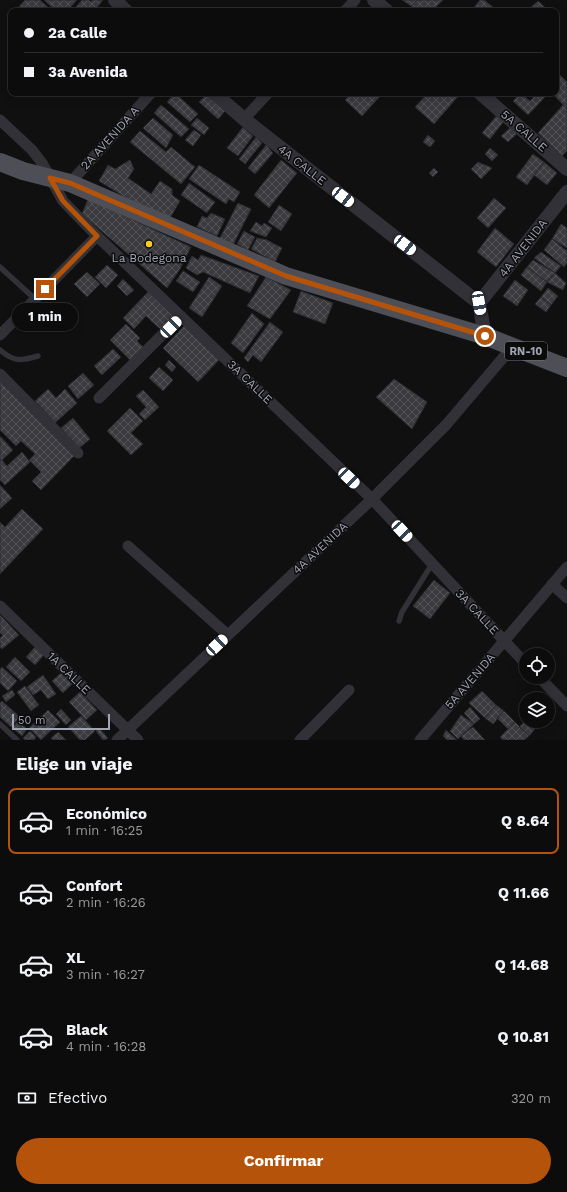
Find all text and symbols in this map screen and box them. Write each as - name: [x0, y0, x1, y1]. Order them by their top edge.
- text: 2a Calle: [48, 24, 107, 42]
- text: 3a Avenida: [48, 63, 128, 81]
- street label: 2A AVENIDA A: [78, 103, 142, 173]
- street label: 5A CALLE: [498, 107, 550, 155]
- street label: 4A CALLE: [275, 142, 329, 188]
- car: [330, 185, 356, 209]
- street label: 4A AVENIDA: [496, 216, 550, 280]
- car: [392, 233, 418, 257]
- marker: La Bodegona: [144, 239, 154, 249]
- place label: La Bodegona: [111, 251, 187, 265]
- route end: [36, 280, 54, 298]
- car: [471, 290, 487, 316]
- callout: 1 min: [12, 303, 78, 331]
- text: 1 min: [28, 309, 62, 324]
- car: [158, 314, 184, 340]
- route start: [476, 327, 494, 345]
- road number: RN-10: [505, 342, 547, 360]
- street label: 3A CALLE: [225, 357, 275, 407]
- car: [336, 465, 362, 491]
- car: [389, 518, 415, 544]
- street label: 4A AVENIDA: [290, 519, 350, 577]
- street label: 3A CALLE: [453, 586, 502, 638]
- car: [204, 632, 230, 658]
- map controls: [519, 648, 555, 728]
- button: locate: [519, 648, 555, 684]
- street label: 1A CALLE: [45, 649, 94, 697]
- street label: 5A AVENIDA: [442, 650, 498, 712]
- button: layers: [519, 692, 555, 728]
- scale bar: [12, 712, 110, 731]
- text: 50 m: [18, 714, 45, 727]
- text: Elige un viaje: [16, 753, 133, 774]
- icon: car: [18, 803, 54, 839]
- text: Económico: [66, 805, 147, 823]
- text: Q 8.64: [501, 812, 549, 830]
- text: 1 min · 16:25: [66, 823, 143, 838]
- icon: car: [18, 875, 54, 911]
- text: Confort: [66, 877, 122, 895]
- text: Q 11.66: [498, 884, 549, 902]
- text: 2 min · 16:26: [66, 895, 146, 910]
- icon: car: [18, 947, 54, 983]
- text: XL: [66, 949, 85, 967]
- text: Q 14.68: [495, 956, 549, 974]
- text: 3 min · 16:27: [66, 967, 145, 982]
- icon: car: [18, 1019, 54, 1055]
- text: Black: [66, 1021, 108, 1039]
- text: Q 10.81: [498, 1028, 549, 1046]
- text: 4 min · 16:28: [66, 1039, 146, 1054]
- icon: cash: [16, 1087, 38, 1109]
- text: Efectivo: [48, 1089, 107, 1107]
- text: 320 m: [511, 1091, 551, 1106]
- button: Confirmar: [16, 1138, 551, 1184]

